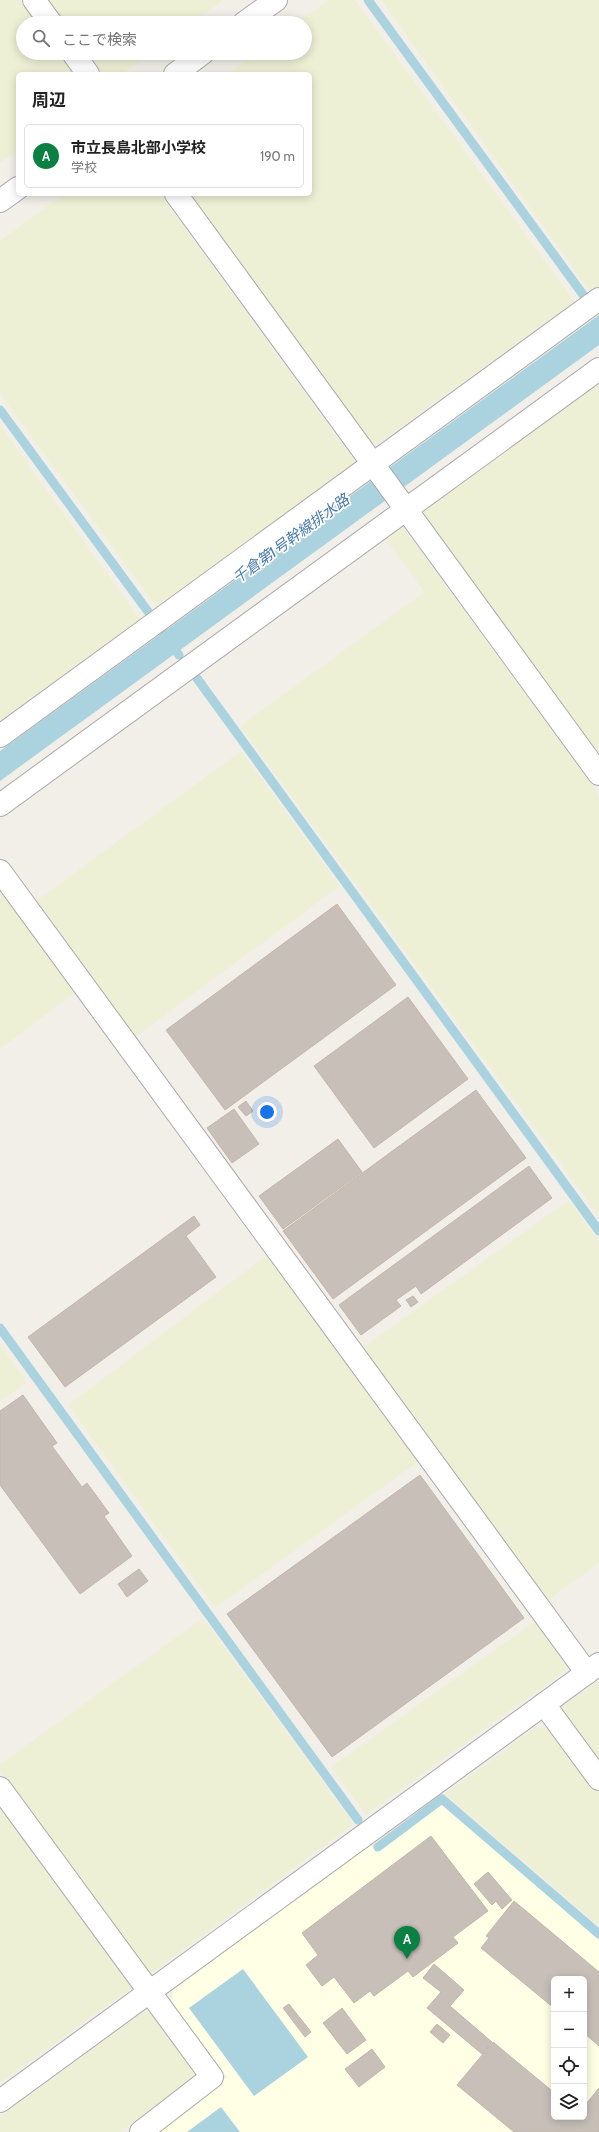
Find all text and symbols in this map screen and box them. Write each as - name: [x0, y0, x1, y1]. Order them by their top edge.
- search box: [16, 16, 312, 60]
- icon: search: [30, 27, 52, 49]
- text: ここで検索: [62, 31, 137, 49]
- text: 周辺: [32, 90, 66, 110]
- text: 市立長島北部小学校: [71, 139, 206, 157]
- text: A: [42, 148, 50, 164]
- text: 190 m: [260, 148, 295, 164]
- text: 学校: [71, 159, 97, 175]
- water label: 千倉第1号幹線排水路: [229, 489, 354, 587]
- your location: [257, 1102, 277, 1122]
- pin: A: [394, 1926, 420, 1959]
- map controls: [551, 1976, 587, 2120]
- button: +: [551, 1976, 587, 2012]
- button: −: [551, 2012, 587, 2048]
- button: locate: [551, 2048, 587, 2084]
- button: layers: [551, 2084, 587, 2120]

